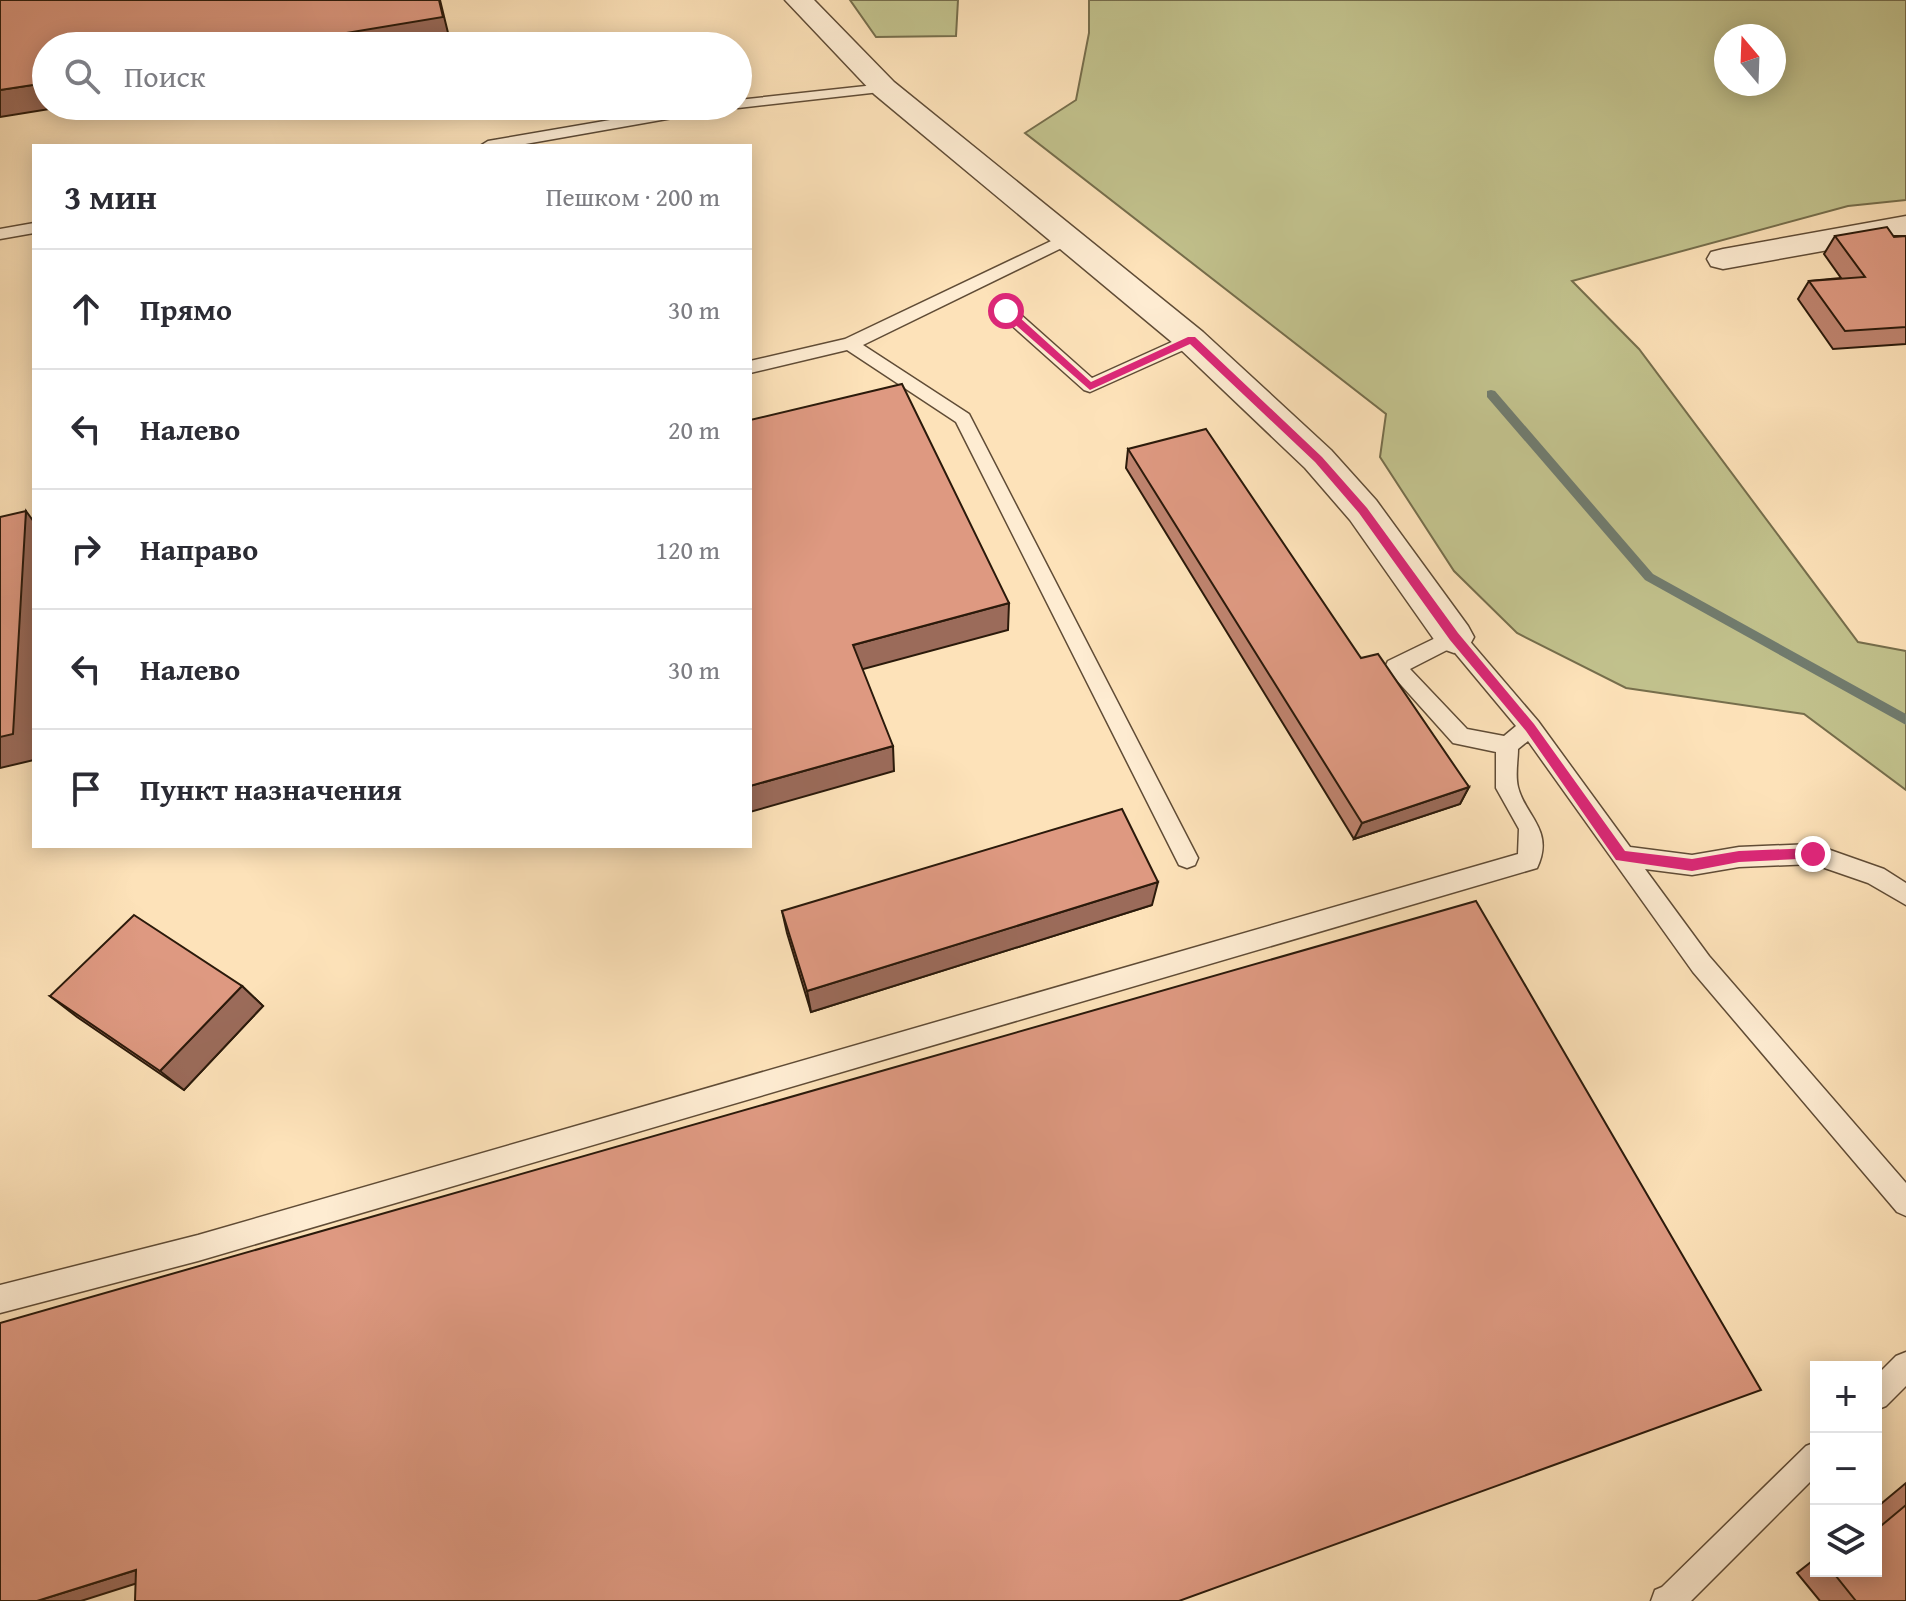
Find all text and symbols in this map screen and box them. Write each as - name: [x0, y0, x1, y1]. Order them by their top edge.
- north arrow: [1714, 24, 1786, 96]
- search box: [32, 32, 752, 120]
- icon: search: [60, 54, 104, 98]
- text: Поиск: [124, 54, 206, 98]
- text: 3 мин: [64, 172, 157, 221]
- text: Пешком · 200 m: [546, 177, 720, 216]
- icon: ahead: [64, 287, 108, 331]
- text: Прямо: [140, 287, 232, 331]
- text: 30 m: [668, 290, 720, 329]
- route start: [988, 293, 1024, 329]
- icon: left: [64, 407, 108, 451]
- text: Налево: [140, 407, 240, 451]
- text: 20 m: [668, 410, 720, 449]
- icon: right: [64, 527, 108, 571]
- text: Направо: [140, 527, 258, 571]
- text: 120 m: [655, 530, 720, 569]
- icon: left: [64, 647, 108, 691]
- text: Налево: [140, 647, 240, 691]
- text: 30 m: [668, 650, 720, 689]
- icon: arrive: [64, 767, 108, 811]
- text: Пункт назначения: [140, 767, 402, 811]
- route end: [1795, 836, 1831, 872]
- map controls: [1810, 1361, 1882, 1577]
- button: +: [1810, 1361, 1882, 1433]
- button: −: [1810, 1433, 1882, 1505]
- button: layers: [1810, 1505, 1882, 1577]

